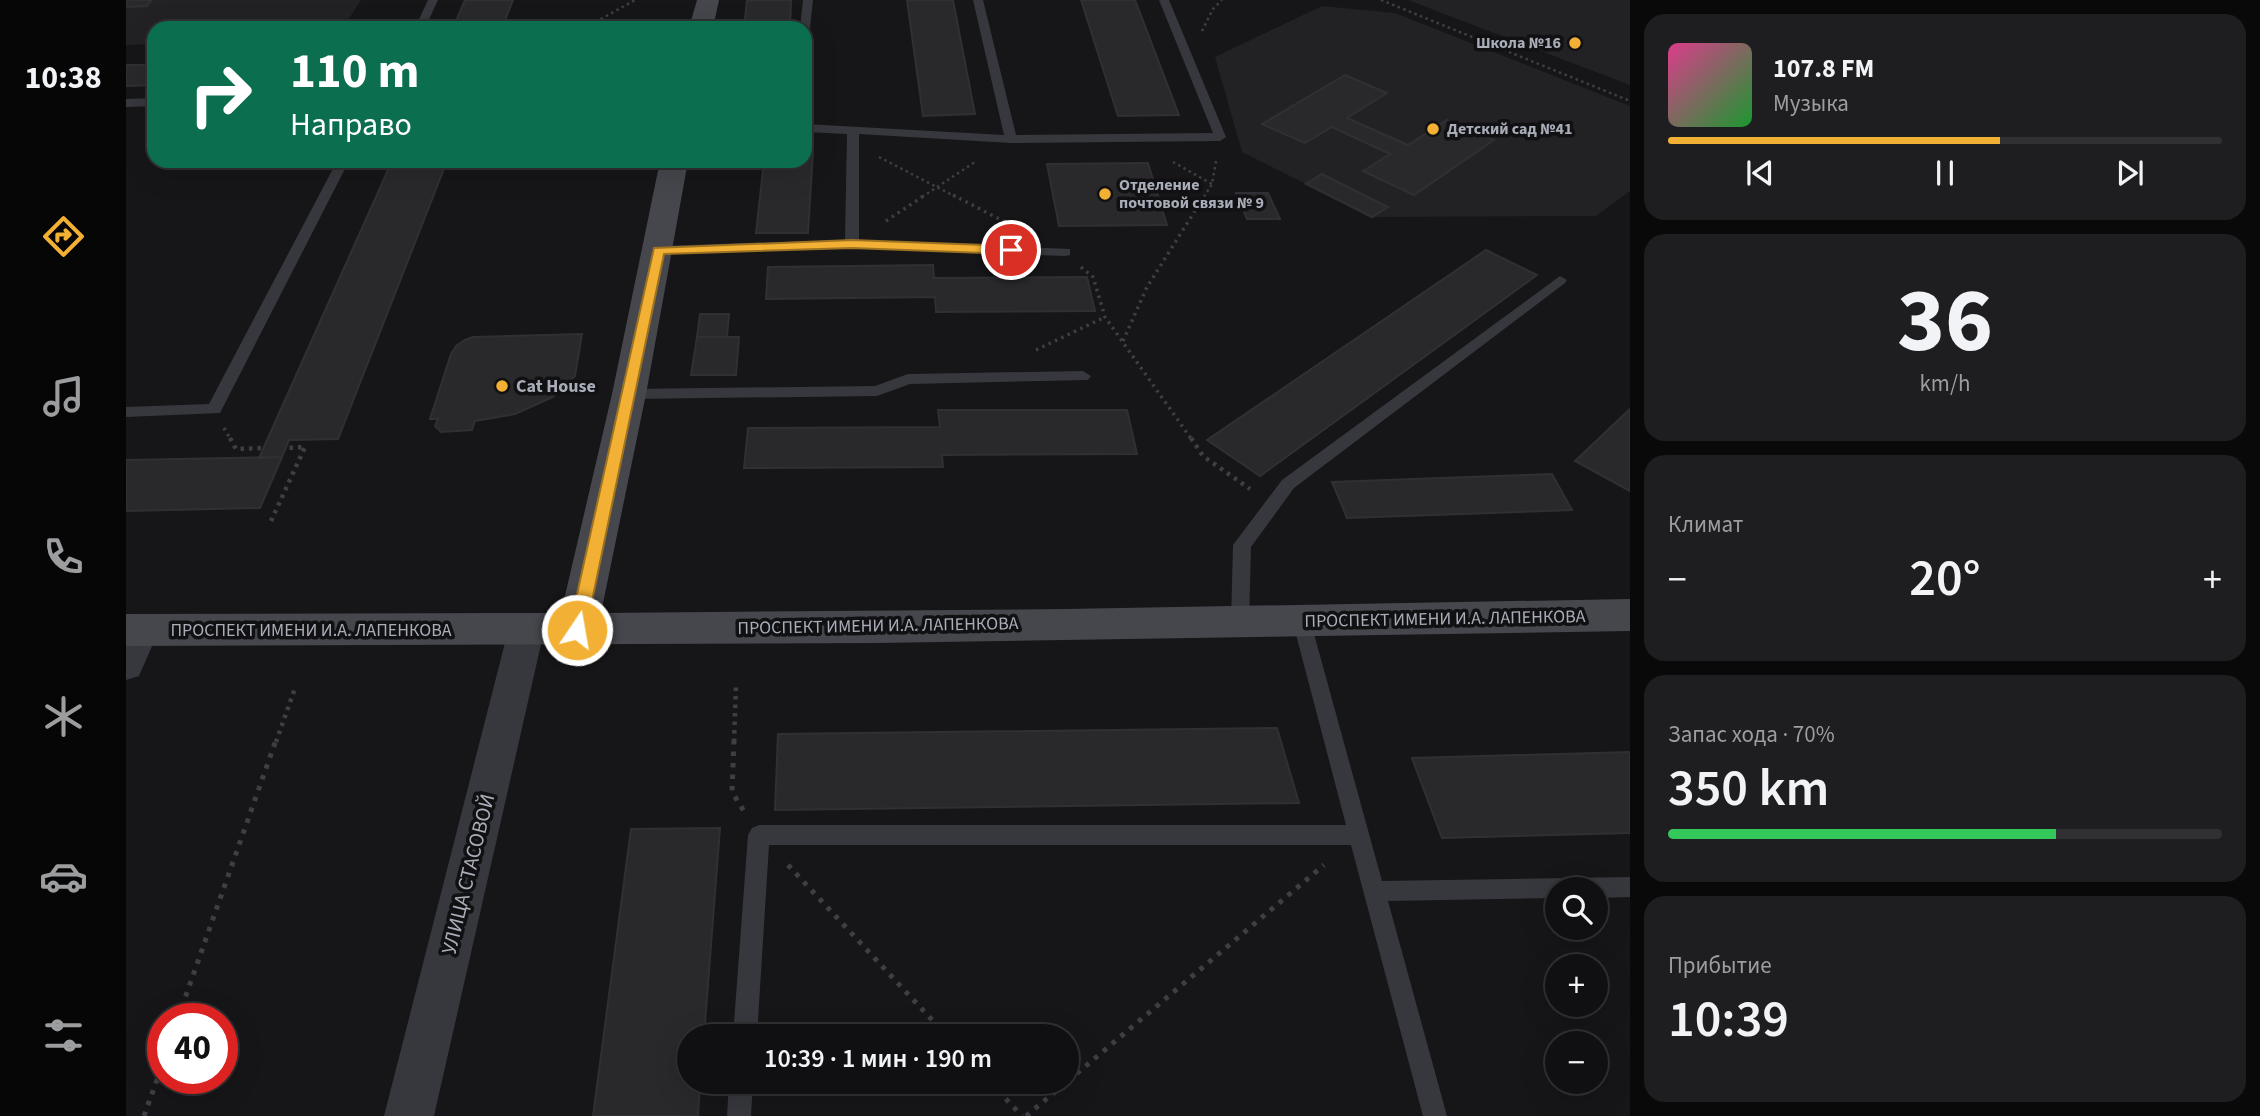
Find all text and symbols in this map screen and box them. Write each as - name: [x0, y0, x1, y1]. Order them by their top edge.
- place label: Школа №16: [1476, 32, 1561, 54]
- marker: Школа №16: [1567, 35, 1583, 51]
- text: 110 m: [290, 37, 419, 107]
- icon: right: [175, 49, 266, 140]
- text: 107.8 FM: [1773, 50, 1874, 87]
- text: 10:38: [24, 55, 102, 101]
- text: Музыка: [1773, 87, 1849, 120]
- text: Направо: [290, 102, 412, 148]
- place label: Детский сад №41: [1447, 118, 1572, 140]
- marker: Детский сад №41: [1425, 121, 1441, 137]
- icon: previous: [1741, 154, 1779, 192]
- icon: pause: [1926, 154, 1964, 192]
- icon: next: [2111, 154, 2149, 192]
- place label: Отделение почтовой связи № 9: [1119, 174, 1264, 214]
- marker: Отделение почтовой связи № 9: [1097, 186, 1113, 202]
- icon: directions: [39, 212, 88, 261]
- pin: [981, 220, 1041, 280]
- icon: arrive: [992, 231, 1030, 269]
- text: 36: [1897, 257, 1993, 386]
- text: km/h: [1919, 367, 1971, 400]
- icon: music: [39, 372, 88, 421]
- place label: Cat House: [516, 374, 596, 399]
- marker: Cat House: [494, 378, 510, 394]
- text: Климат: [1668, 508, 1743, 541]
- icon: phone: [39, 532, 88, 581]
- text: 20°: [1909, 542, 1981, 616]
- text: −: [1668, 553, 1687, 607]
- text: +: [2203, 553, 2222, 607]
- position arrow: [540, 593, 614, 667]
- street label: ПРОСПЕКТ ИМЕНИ И.А. ЛАПЕНКОВА: [1304, 604, 1586, 634]
- street label: ПРОСПЕКТ ИМЕНИ И.А. ЛАПЕНКОВА: [737, 611, 1019, 641]
- street label: ПРОСПЕКТ ИМЕНИ И.А. ЛАПЕНКОВА: [170, 618, 452, 643]
- icon: climate: [39, 692, 88, 741]
- text: Запас хода · 70%: [1668, 718, 1835, 751]
- text: 350 km: [1668, 752, 1829, 826]
- street label: УЛИЦА СТАСОВОЙ: [434, 791, 502, 957]
- icon: car: [39, 852, 88, 901]
- map controls: [1545, 877, 1608, 1094]
- button: search: [1545, 877, 1608, 940]
- text: Прибытие: [1668, 949, 1772, 982]
- button: +: [1545, 954, 1608, 1017]
- text: 10:39: [1668, 983, 1789, 1057]
- speed limit sign: 40: [147, 1003, 238, 1094]
- icon: filters: [39, 1011, 88, 1060]
- button: −: [1545, 1031, 1608, 1094]
- text: 10:39 · 1 мин · 190 m: [764, 1040, 992, 1077]

